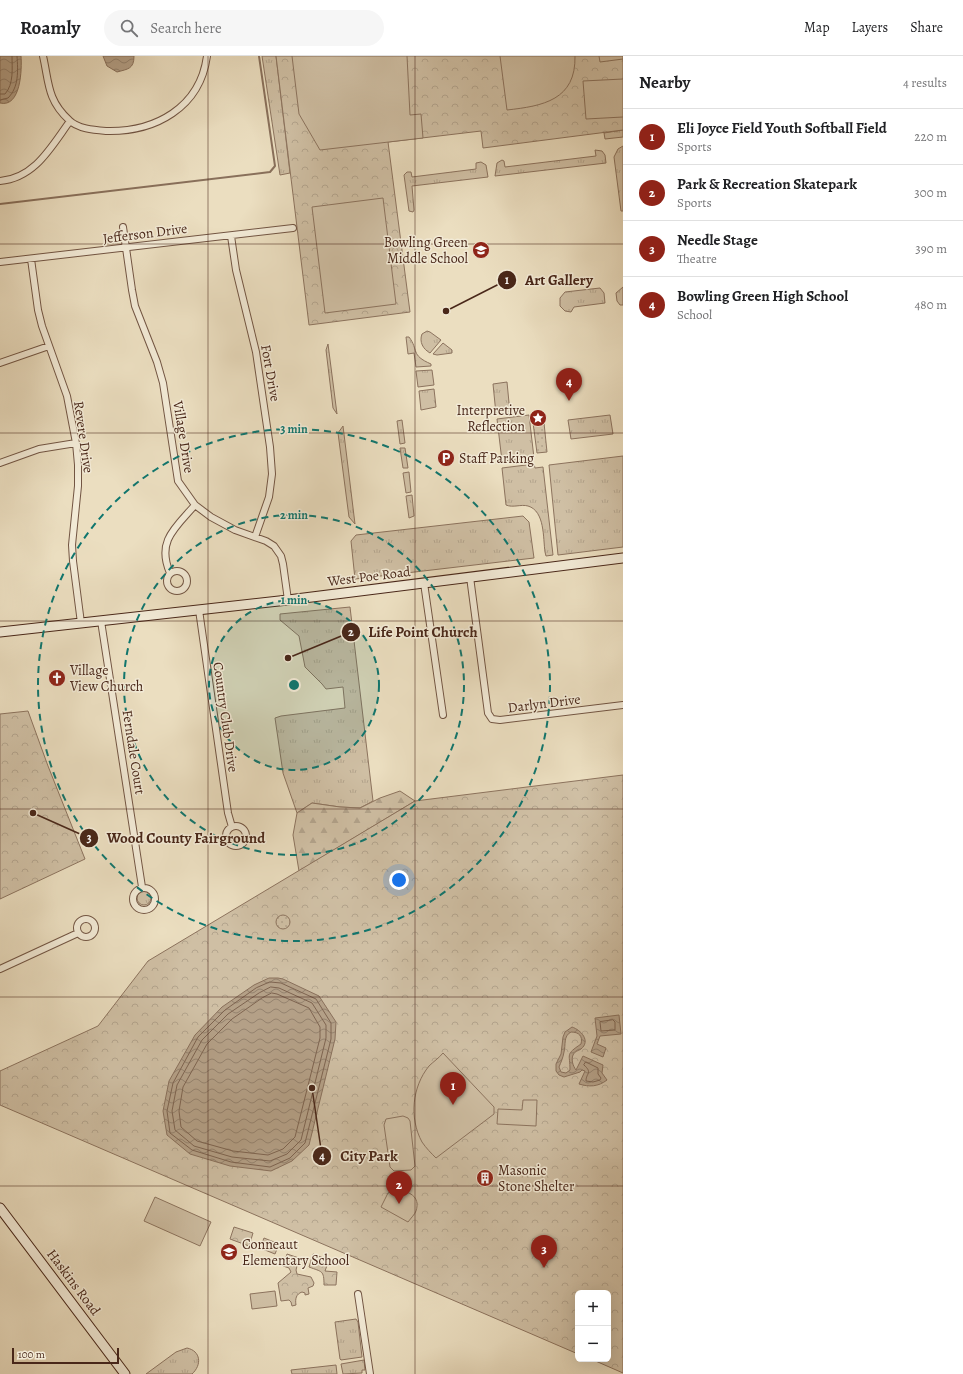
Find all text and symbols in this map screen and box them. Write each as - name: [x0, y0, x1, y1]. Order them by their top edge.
- search box: [104, 10, 384, 46]
- text: Roamly: [20, 15, 80, 41]
- icon: search: [118, 17, 140, 39]
- text: Search here: [150, 18, 222, 38]
- text: Map: [804, 18, 830, 37]
- text: Layers: [852, 18, 888, 37]
- text: Share: [910, 18, 943, 37]
- text: Nearby: [639, 71, 690, 94]
- text: 4 results: [903, 74, 947, 91]
- text: Eli Joyce Field Youth Softball Field: [677, 118, 887, 138]
- text: 1: [650, 128, 654, 145]
- text: 220 m: [914, 128, 947, 145]
- text: Sports: [677, 138, 712, 155]
- text: Park & Recreation Skatepark: [677, 174, 857, 194]
- text: 2: [649, 184, 655, 201]
- text: 300 m: [914, 184, 947, 201]
- text: Sports: [677, 194, 712, 211]
- street label: Jefferson Drive: [102, 219, 188, 248]
- text: Needle Stage: [677, 230, 758, 250]
- place label: Bowling Green Middle School: [384, 233, 469, 268]
- school or university icon: Bowling Green Middle School: [471, 240, 491, 260]
- text: 3: [649, 240, 655, 257]
- text: 390 m: [915, 240, 947, 257]
- text: Theatre: [677, 250, 717, 267]
- callout: Art Gallery: [497, 267, 600, 294]
- text: Art Gallery: [524, 270, 594, 290]
- text: 1: [505, 272, 510, 288]
- text: Bowling Green High School: [677, 286, 848, 306]
- text: 4: [649, 296, 655, 313]
- text: 480 m: [914, 296, 947, 313]
- text: School: [677, 306, 712, 323]
- street label: Fort Drive: [256, 343, 285, 403]
- pin: 4: [556, 368, 582, 401]
- street label: Village Drive: [168, 399, 199, 475]
- street label: Revere Drive: [69, 400, 98, 474]
- place label: Interpretive Reflection: [456, 401, 525, 436]
- place icon: Interpretive Reflection: [528, 408, 548, 428]
- text: 3 min: [280, 421, 308, 437]
- parking icon: Staff Parking: [436, 448, 456, 468]
- place label: Staff Parking: [459, 449, 534, 468]
- text: 2 min: [280, 507, 308, 523]
- street label: West Poe Road: [325, 562, 412, 591]
- text: 1 min: [281, 592, 308, 608]
- callout: Life Point Church: [341, 618, 486, 645]
- text: Life Point Church: [368, 622, 478, 642]
- text: 2: [348, 624, 354, 640]
- place label: Village View Church: [69, 661, 144, 696]
- street label: Country Club Drive: [208, 661, 243, 773]
- church icon: Village View Church: [47, 668, 67, 688]
- centre of rings: [287, 678, 301, 692]
- street label: Darlyn Drive: [507, 690, 582, 717]
- street label: Ferndale Court: [117, 708, 150, 796]
- callout: Wood County Fairground: [79, 824, 273, 851]
- text: Wood County Fairground: [106, 828, 266, 848]
- text: 3: [86, 830, 92, 846]
- your location: [389, 870, 409, 890]
- pin: 1: [440, 1072, 466, 1105]
- callout: City Park: [312, 1143, 406, 1170]
- text: City Park: [340, 1146, 398, 1166]
- text: 4: [319, 1148, 325, 1164]
- place label: Masonic Stone Shelter: [498, 1161, 575, 1196]
- building icon: Masonic Stone Shelter: [475, 1168, 495, 1188]
- pin: 2: [386, 1171, 412, 1204]
- place label: Conneaut Elementary School: [242, 1235, 350, 1270]
- pin: 3: [531, 1235, 557, 1268]
- school or university icon: Conneaut Elementary School: [219, 1242, 239, 1262]
- street label: Haskins Road: [42, 1245, 105, 1320]
- map controls: [575, 1290, 611, 1362]
- button: +: [575, 1290, 611, 1326]
- button: −: [575, 1326, 611, 1362]
- scale bar: [12, 1346, 119, 1365]
- text: 100 m: [18, 1347, 45, 1362]

